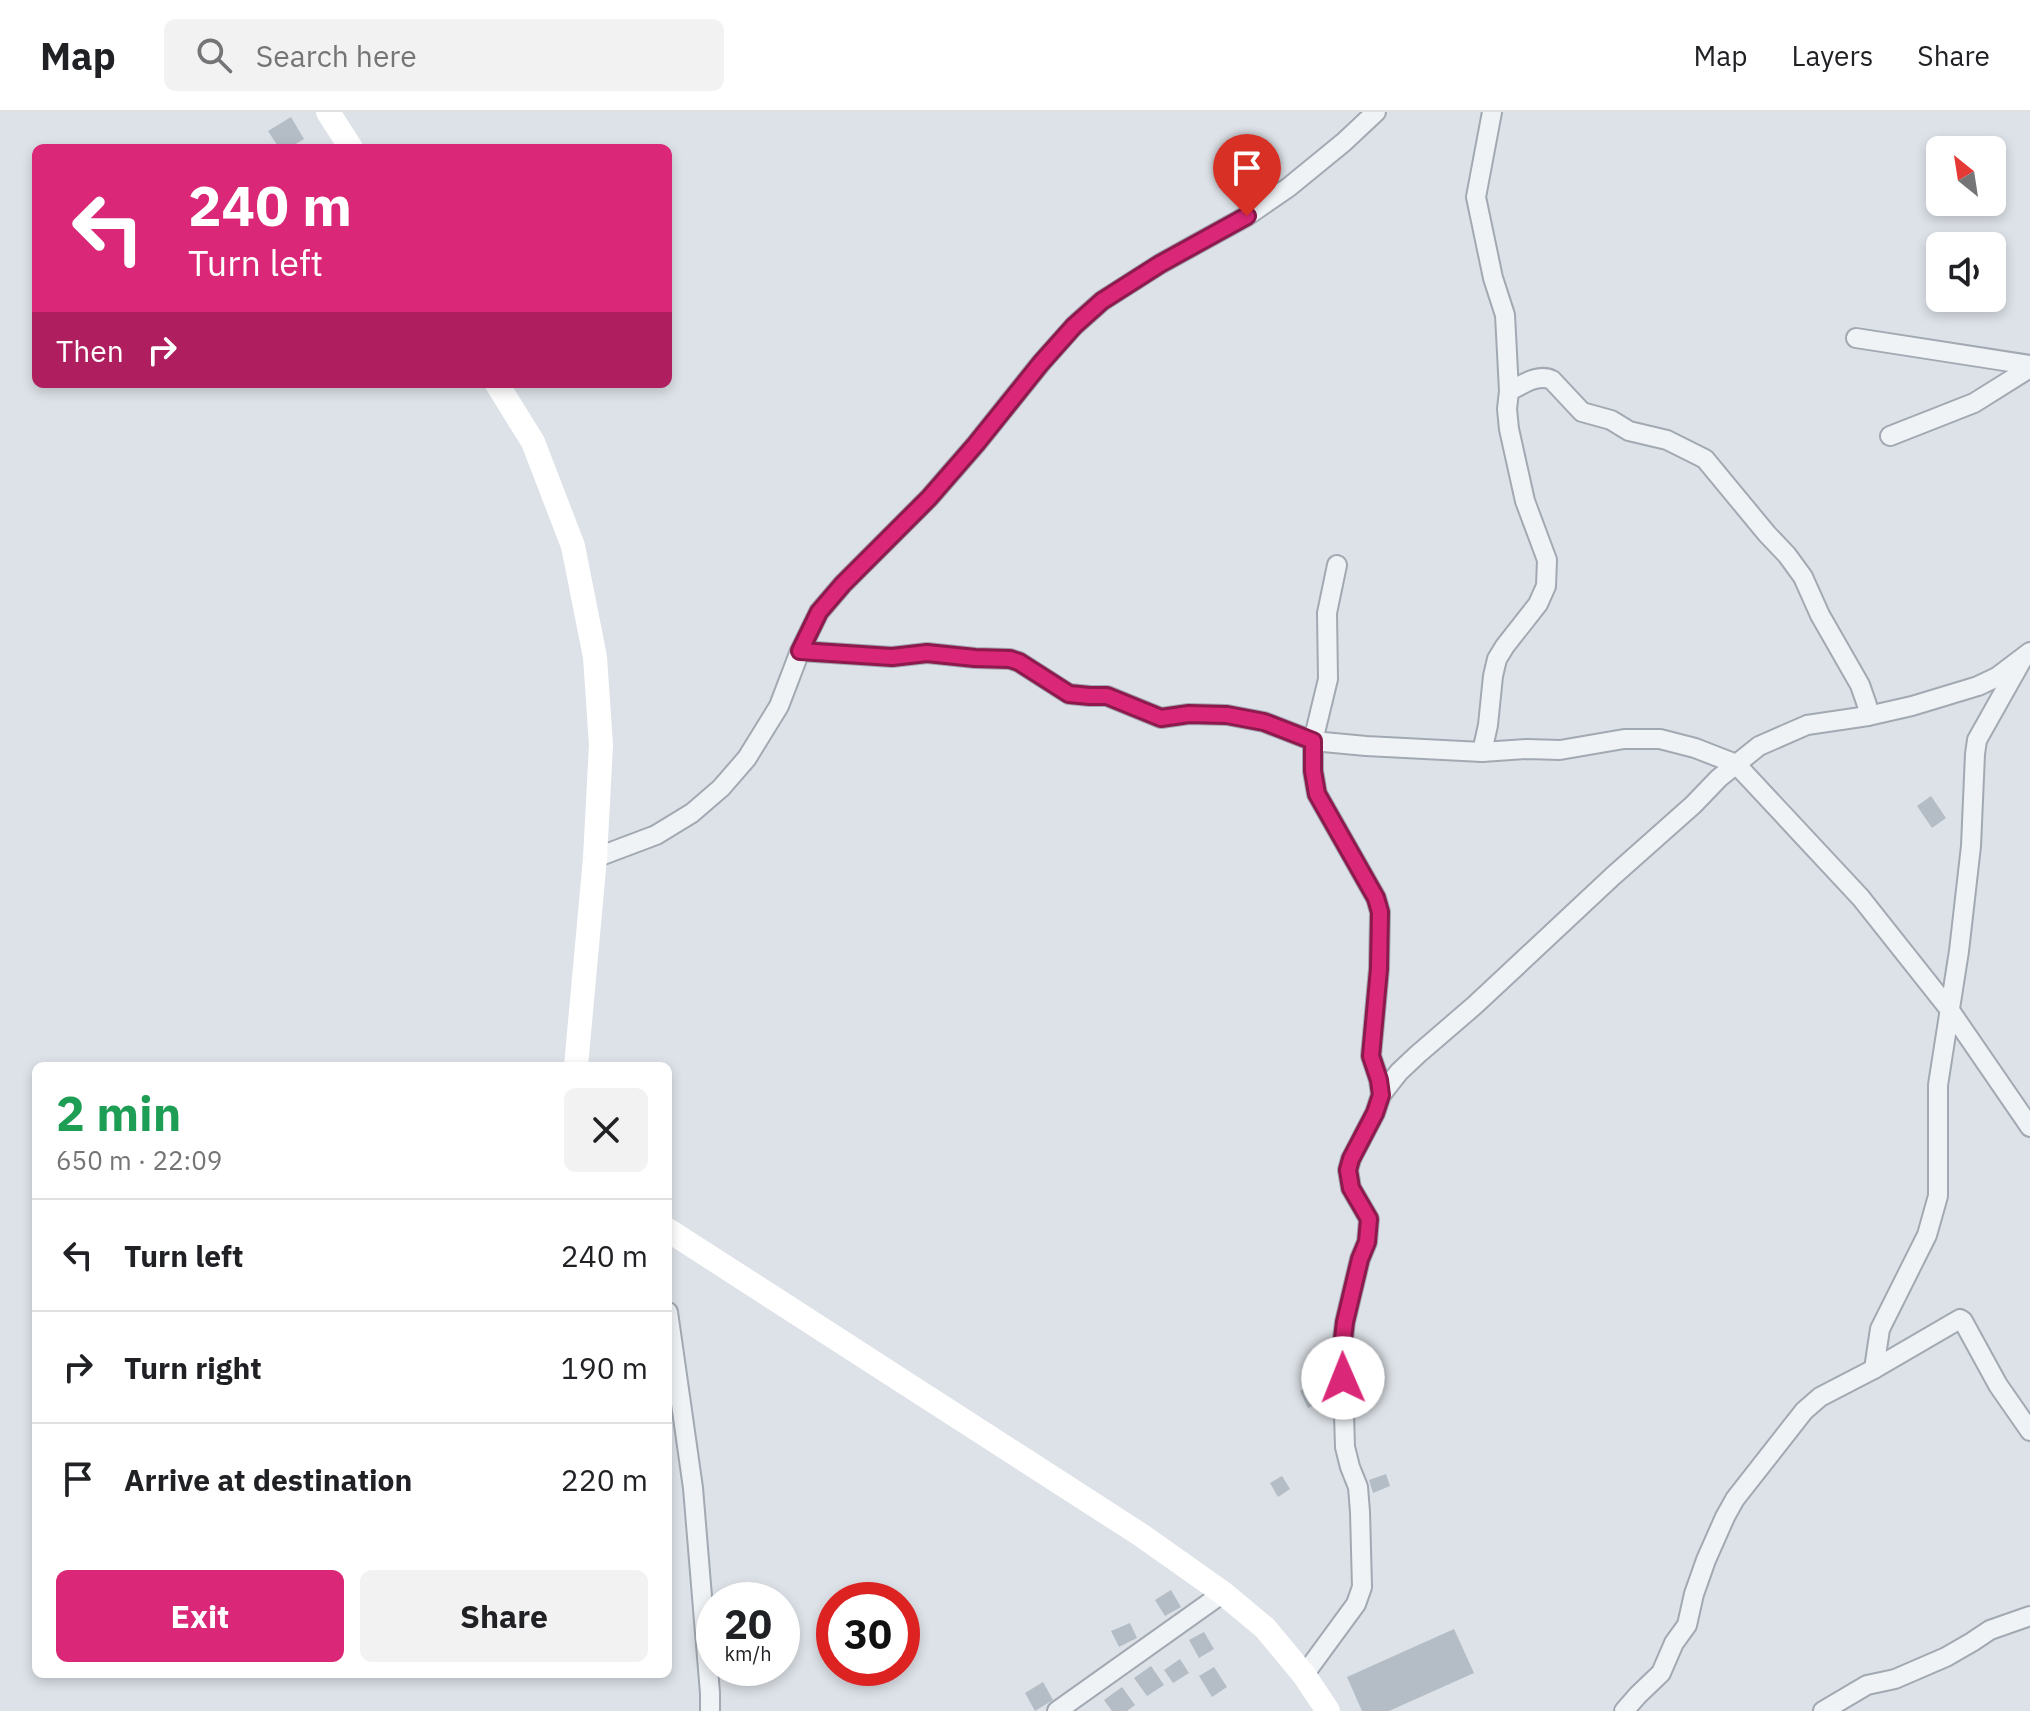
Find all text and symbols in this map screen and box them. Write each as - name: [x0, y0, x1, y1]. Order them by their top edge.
- search box: [164, 19, 724, 91]
- text: Map: [40, 31, 116, 80]
- icon: search: [192, 33, 236, 77]
- text: Search here: [256, 36, 417, 75]
- text: Map: [1693, 37, 1747, 74]
- text: Layers: [1791, 37, 1873, 74]
- text: Share: [1917, 37, 1990, 74]
- pin: [1213, 134, 1281, 216]
- north arrow: [1926, 136, 2006, 216]
- map controls: [1926, 136, 2006, 312]
- icon: arrive: [1225, 146, 1269, 190]
- text: 240 m: [188, 169, 352, 241]
- icon: left: [56, 176, 160, 280]
- button: sound: [1926, 232, 2006, 312]
- text: Turn left: [188, 239, 323, 286]
- icon: right: [140, 328, 184, 372]
- text: Then: [56, 331, 124, 370]
- text: 2 min: [56, 1082, 181, 1144]
- button: close: [564, 1088, 648, 1172]
- text: 650 m · 22:09: [56, 1143, 222, 1177]
- icon: left: [56, 1233, 100, 1277]
- text: Turn left: [124, 1236, 243, 1275]
- text: 240 m: [561, 1236, 648, 1275]
- position arrow: [1301, 1336, 1385, 1420]
- icon: right: [56, 1345, 100, 1389]
- text: Turn right: [124, 1348, 262, 1387]
- text: 190 m: [561, 1348, 648, 1387]
- icon: arrive: [56, 1457, 100, 1501]
- text: Arrive at destination: [124, 1460, 412, 1499]
- text: 220 m: [561, 1460, 648, 1499]
- button: Exit: [56, 1570, 344, 1662]
- button: Share: [360, 1570, 648, 1662]
- speed limit sign: 30: [816, 1582, 920, 1686]
- text: 20: [724, 1598, 772, 1650]
- text: km/h: [724, 1640, 772, 1667]

